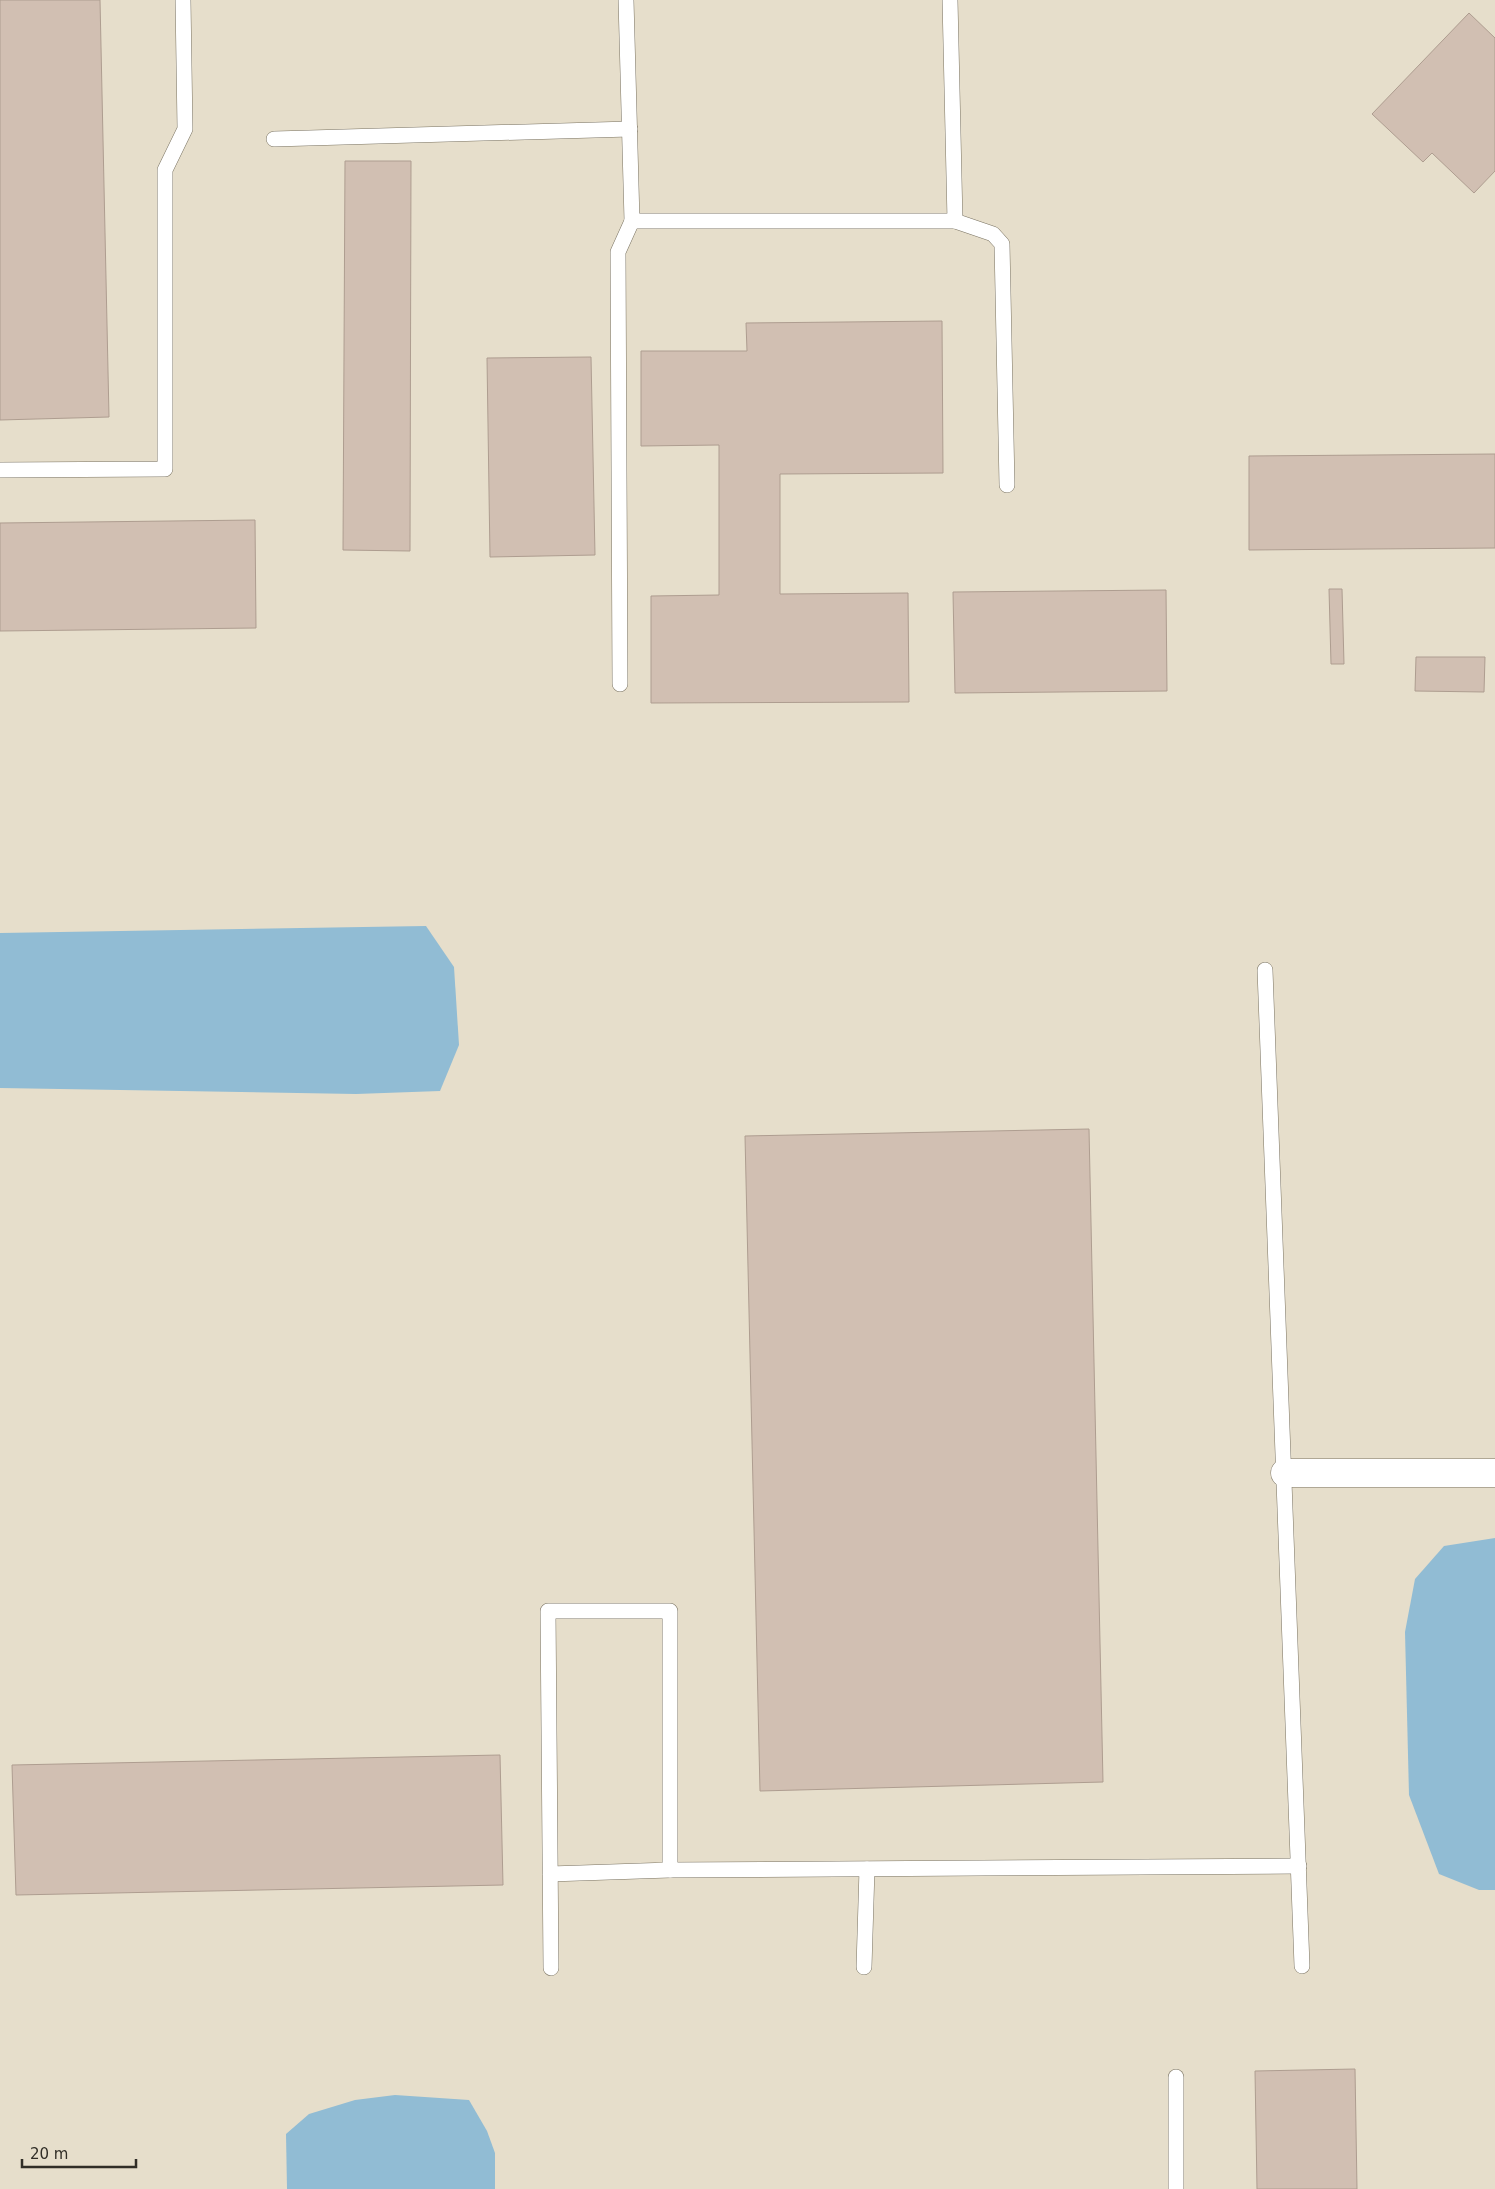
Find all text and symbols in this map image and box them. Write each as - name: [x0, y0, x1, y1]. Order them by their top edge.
- scale bar: [22, 2136, 136, 2168]
- text: 20 m: [30, 2145, 68, 2163]

